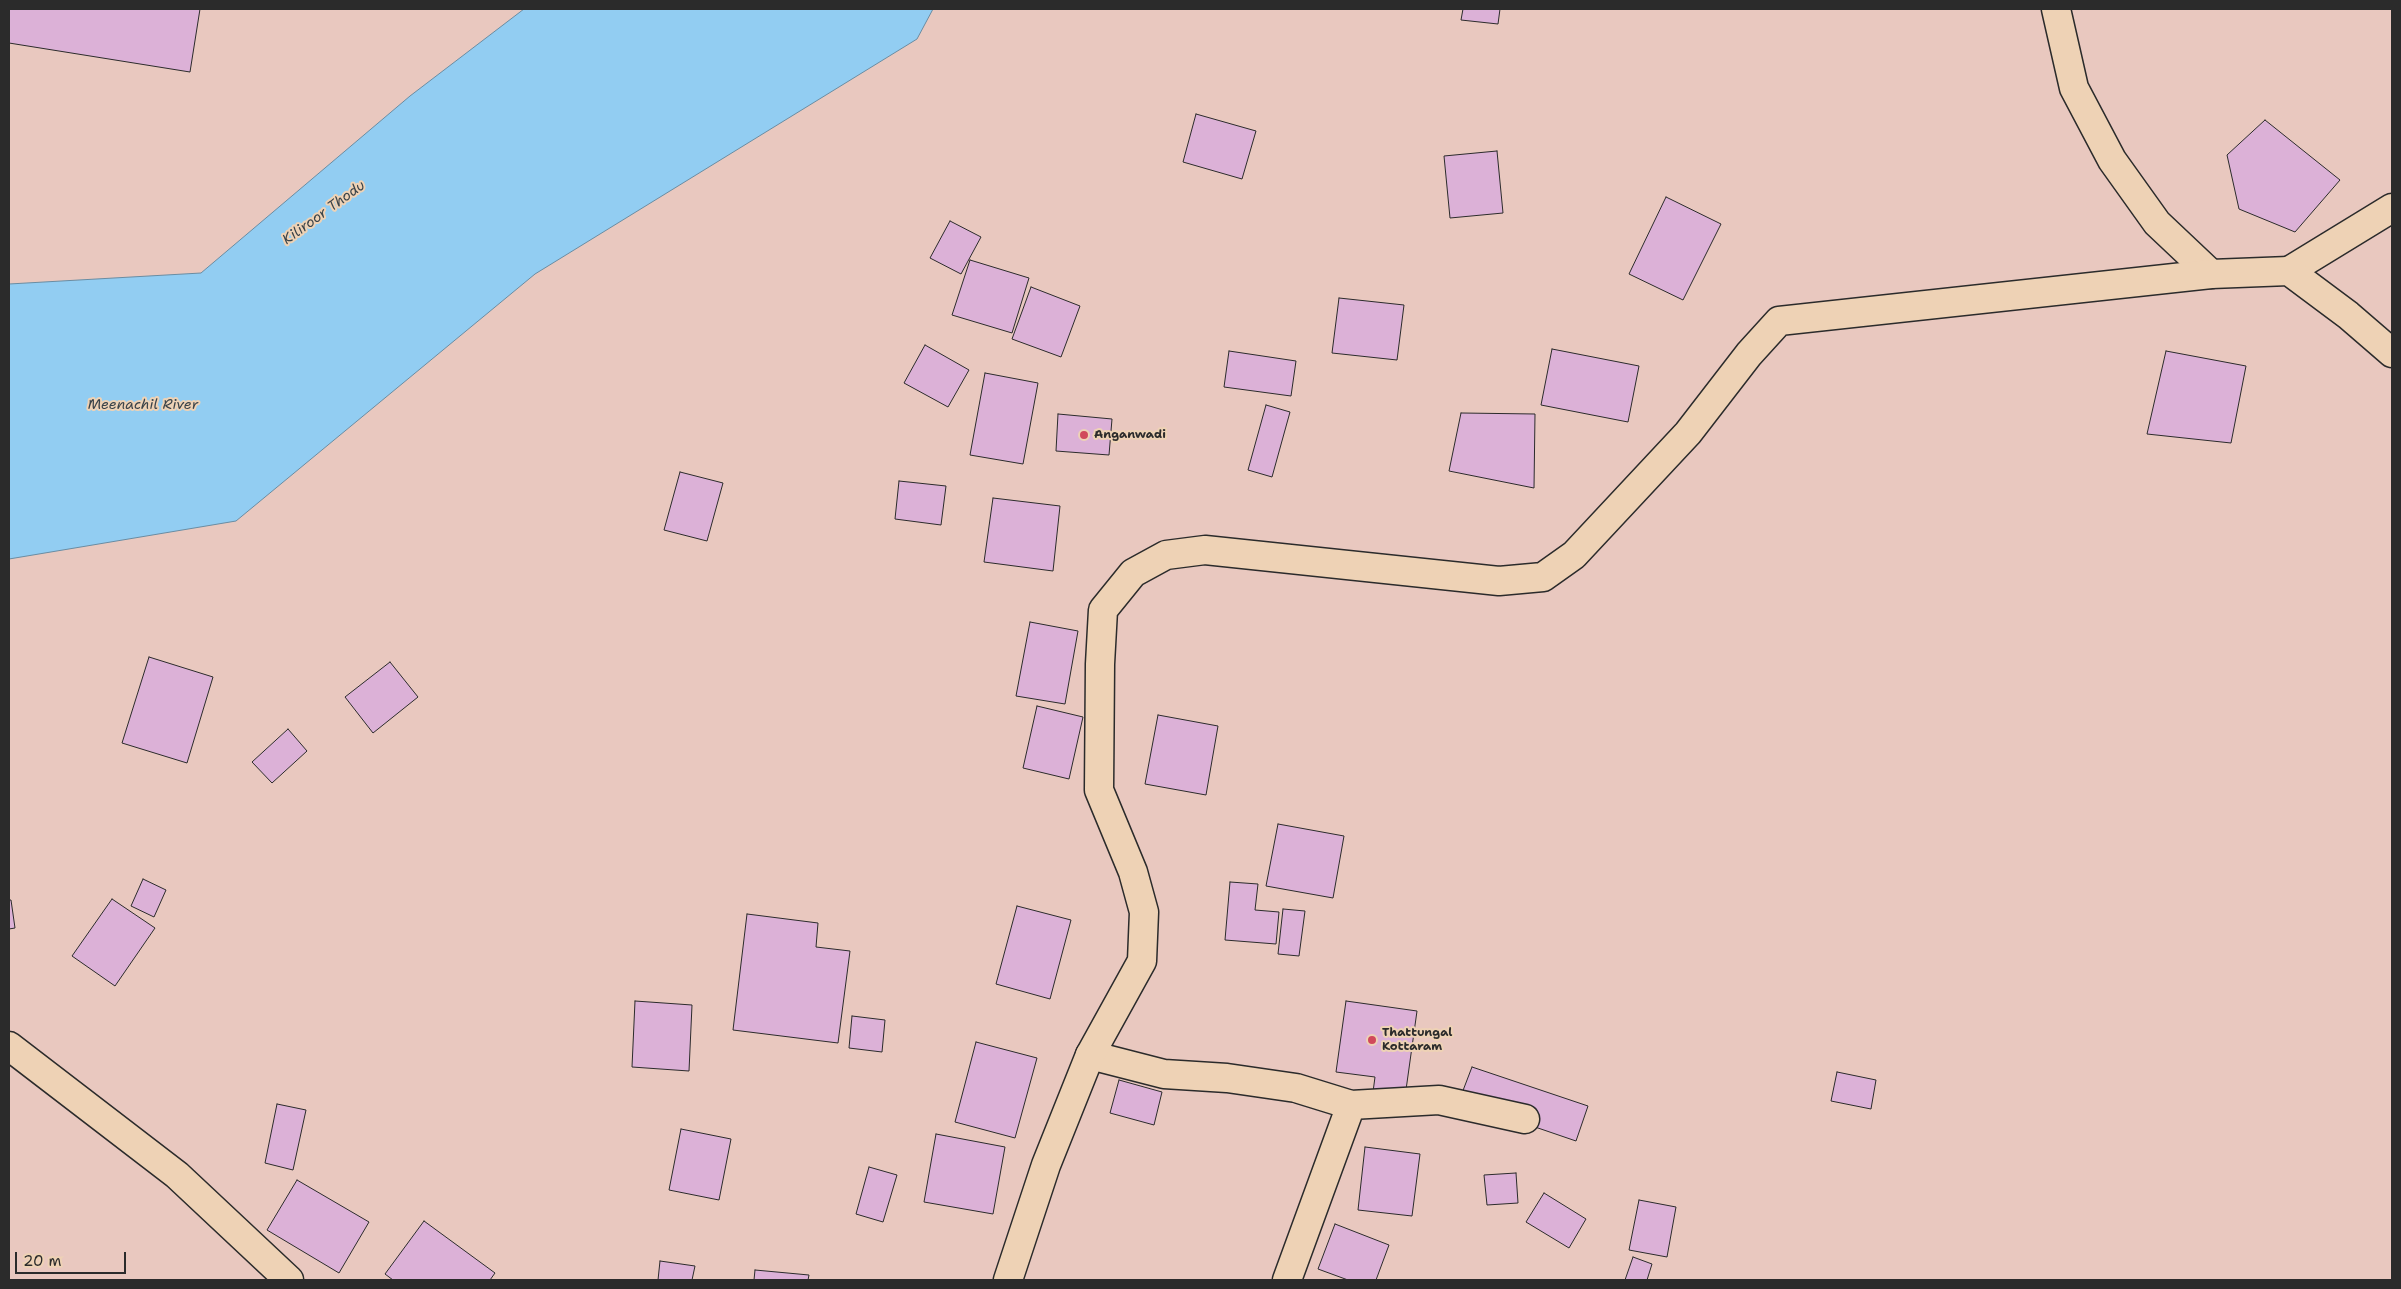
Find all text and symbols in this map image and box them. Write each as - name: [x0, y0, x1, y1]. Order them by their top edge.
- water label: Kiliroor Thodu: [279, 177, 369, 249]
- water label: Meenachil River: [88, 397, 198, 413]
- place label: Anganwadi: [1094, 428, 1166, 442]
- marker: Anganwadi: [1078, 429, 1090, 441]
- place label: Thattungal Kottaram: [1382, 1026, 1452, 1054]
- marker: Thattungal Kottaram: [1366, 1034, 1378, 1046]
- scale bar: [18, 1242, 129, 1274]
- text: 20 m: [23, 1251, 62, 1271]

